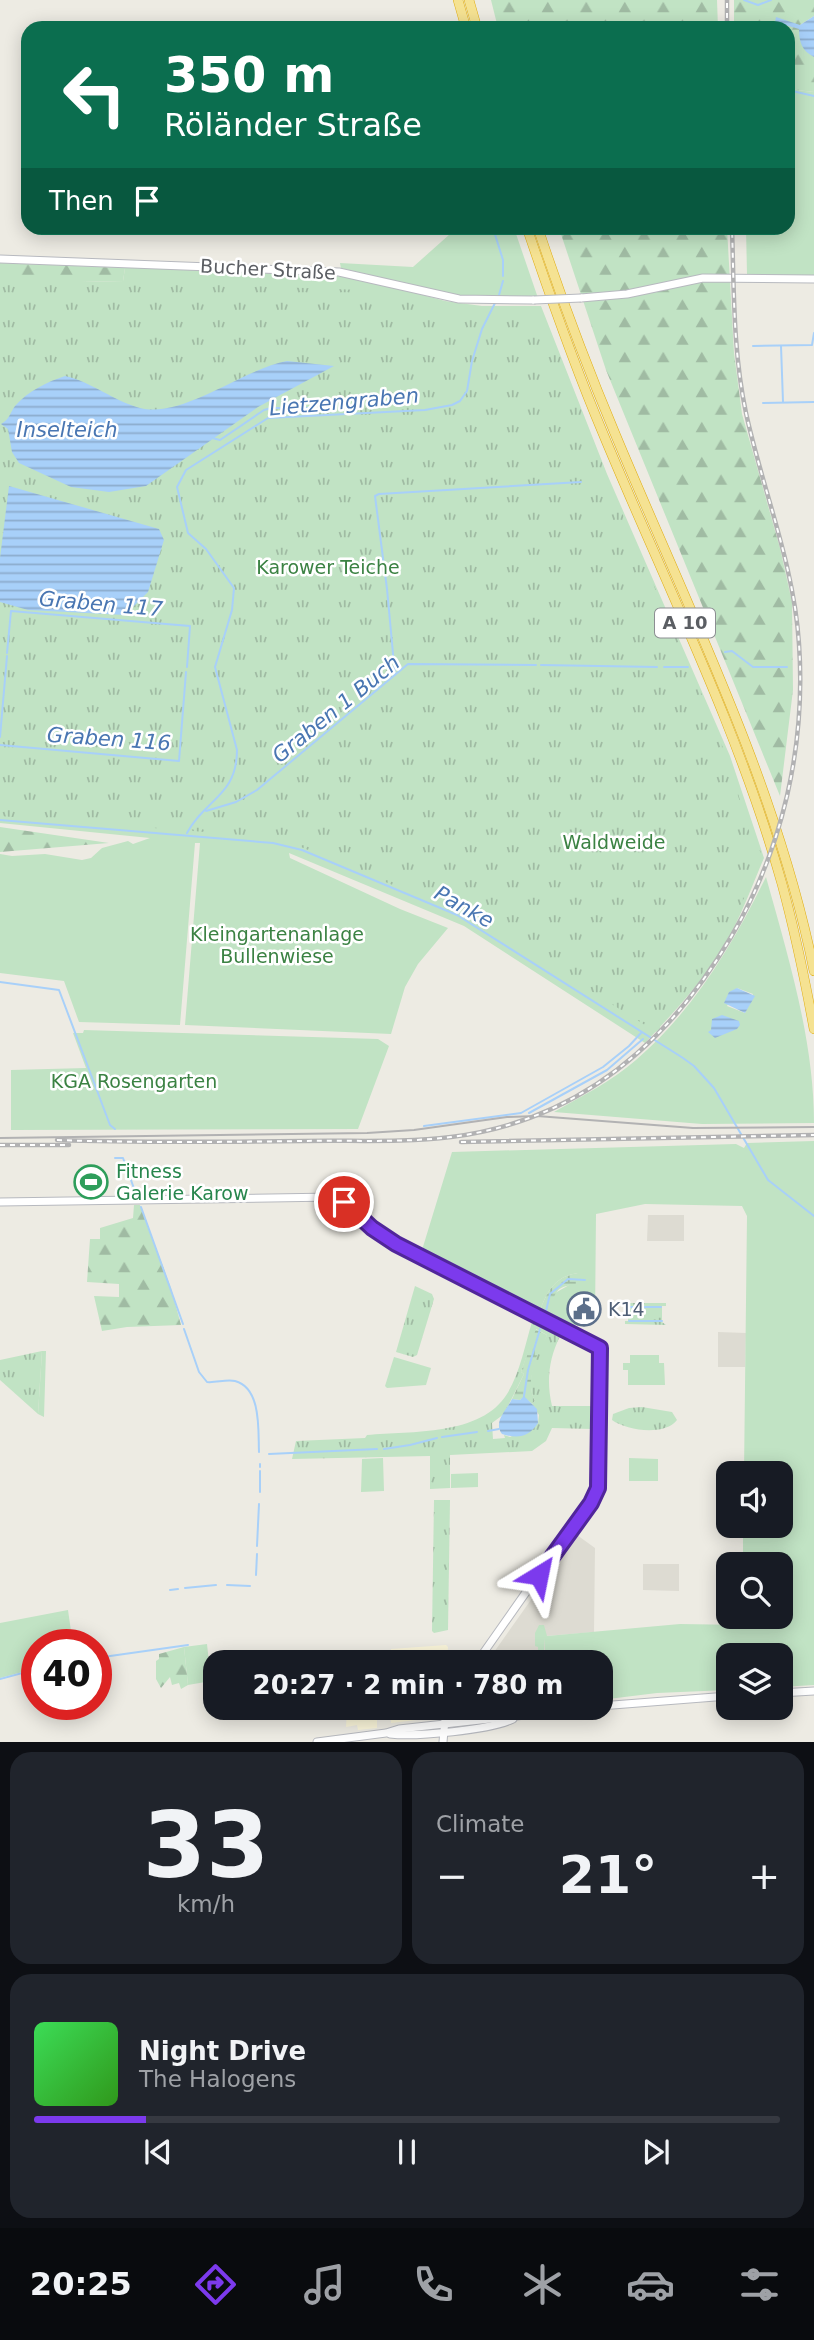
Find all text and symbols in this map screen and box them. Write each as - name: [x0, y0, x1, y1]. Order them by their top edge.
- text: 350 m: [164, 47, 334, 104]
- icon: left: [49, 49, 140, 140]
- text: Röländer Straße: [164, 106, 422, 144]
- icon: arrive: [128, 182, 166, 220]
- text: Then: [49, 186, 114, 216]
- street label: Bucher Straße: [200, 254, 336, 284]
- water label: Lietzengraben: [268, 383, 420, 421]
- water label: Inselteich: [16, 418, 118, 442]
- park label: Karower Teiche: [256, 556, 400, 578]
- water label: Graben 117: [38, 587, 164, 621]
- road number: A 10: [655, 608, 715, 638]
- water label: Graben 1 Buch: [268, 650, 404, 768]
- water label: Graben 116: [46, 723, 172, 755]
- park label: Waldweide: [563, 831, 665, 853]
- water label: Panke: [430, 881, 498, 933]
- park label: Kleingartenanlage Bullenwiese: [190, 923, 364, 967]
- park label: KGA Rosengarten: [51, 1070, 217, 1092]
- place label: Fitness Galerie Karow: [116, 1160, 248, 1204]
- sports icon: Fitness Galerie Karow: [72, 1163, 110, 1201]
- pin: [314, 1172, 374, 1232]
- icon: arrive: [325, 1183, 363, 1221]
- public building icon: K14: [565, 1290, 603, 1328]
- place label: K14: [608, 1298, 645, 1320]
- map controls: [716, 1461, 793, 1720]
- button: sound: [716, 1461, 793, 1538]
- position arrow: [502, 1538, 576, 1612]
- button: search: [716, 1552, 793, 1629]
- speed limit sign: 40: [21, 1629, 112, 1720]
- button: layers: [716, 1643, 793, 1720]
- text: 20:27 · 2 min · 780 m: [253, 1670, 563, 1700]
- text: 33: [143, 1793, 269, 1898]
- text: Climate: [436, 1811, 525, 1837]
- text: 21°: [559, 1845, 657, 1905]
- text: −: [436, 1854, 468, 1898]
- text: +: [748, 1854, 780, 1898]
- text: km/h: [177, 1891, 235, 1917]
- text: Night Drive: [139, 2036, 306, 2066]
- text: The Halogens: [139, 2066, 296, 2092]
- icon: previous: [139, 2133, 177, 2171]
- icon: pause: [388, 2133, 426, 2171]
- icon: next: [637, 2133, 675, 2171]
- icon: directions: [191, 2260, 240, 2309]
- icon: music: [300, 2260, 349, 2309]
- icon: phone: [409, 2260, 458, 2309]
- icon: climate: [518, 2260, 567, 2309]
- icon: car: [626, 2260, 675, 2309]
- icon: filters: [735, 2260, 784, 2309]
- text: 20:25: [30, 2265, 132, 2303]

